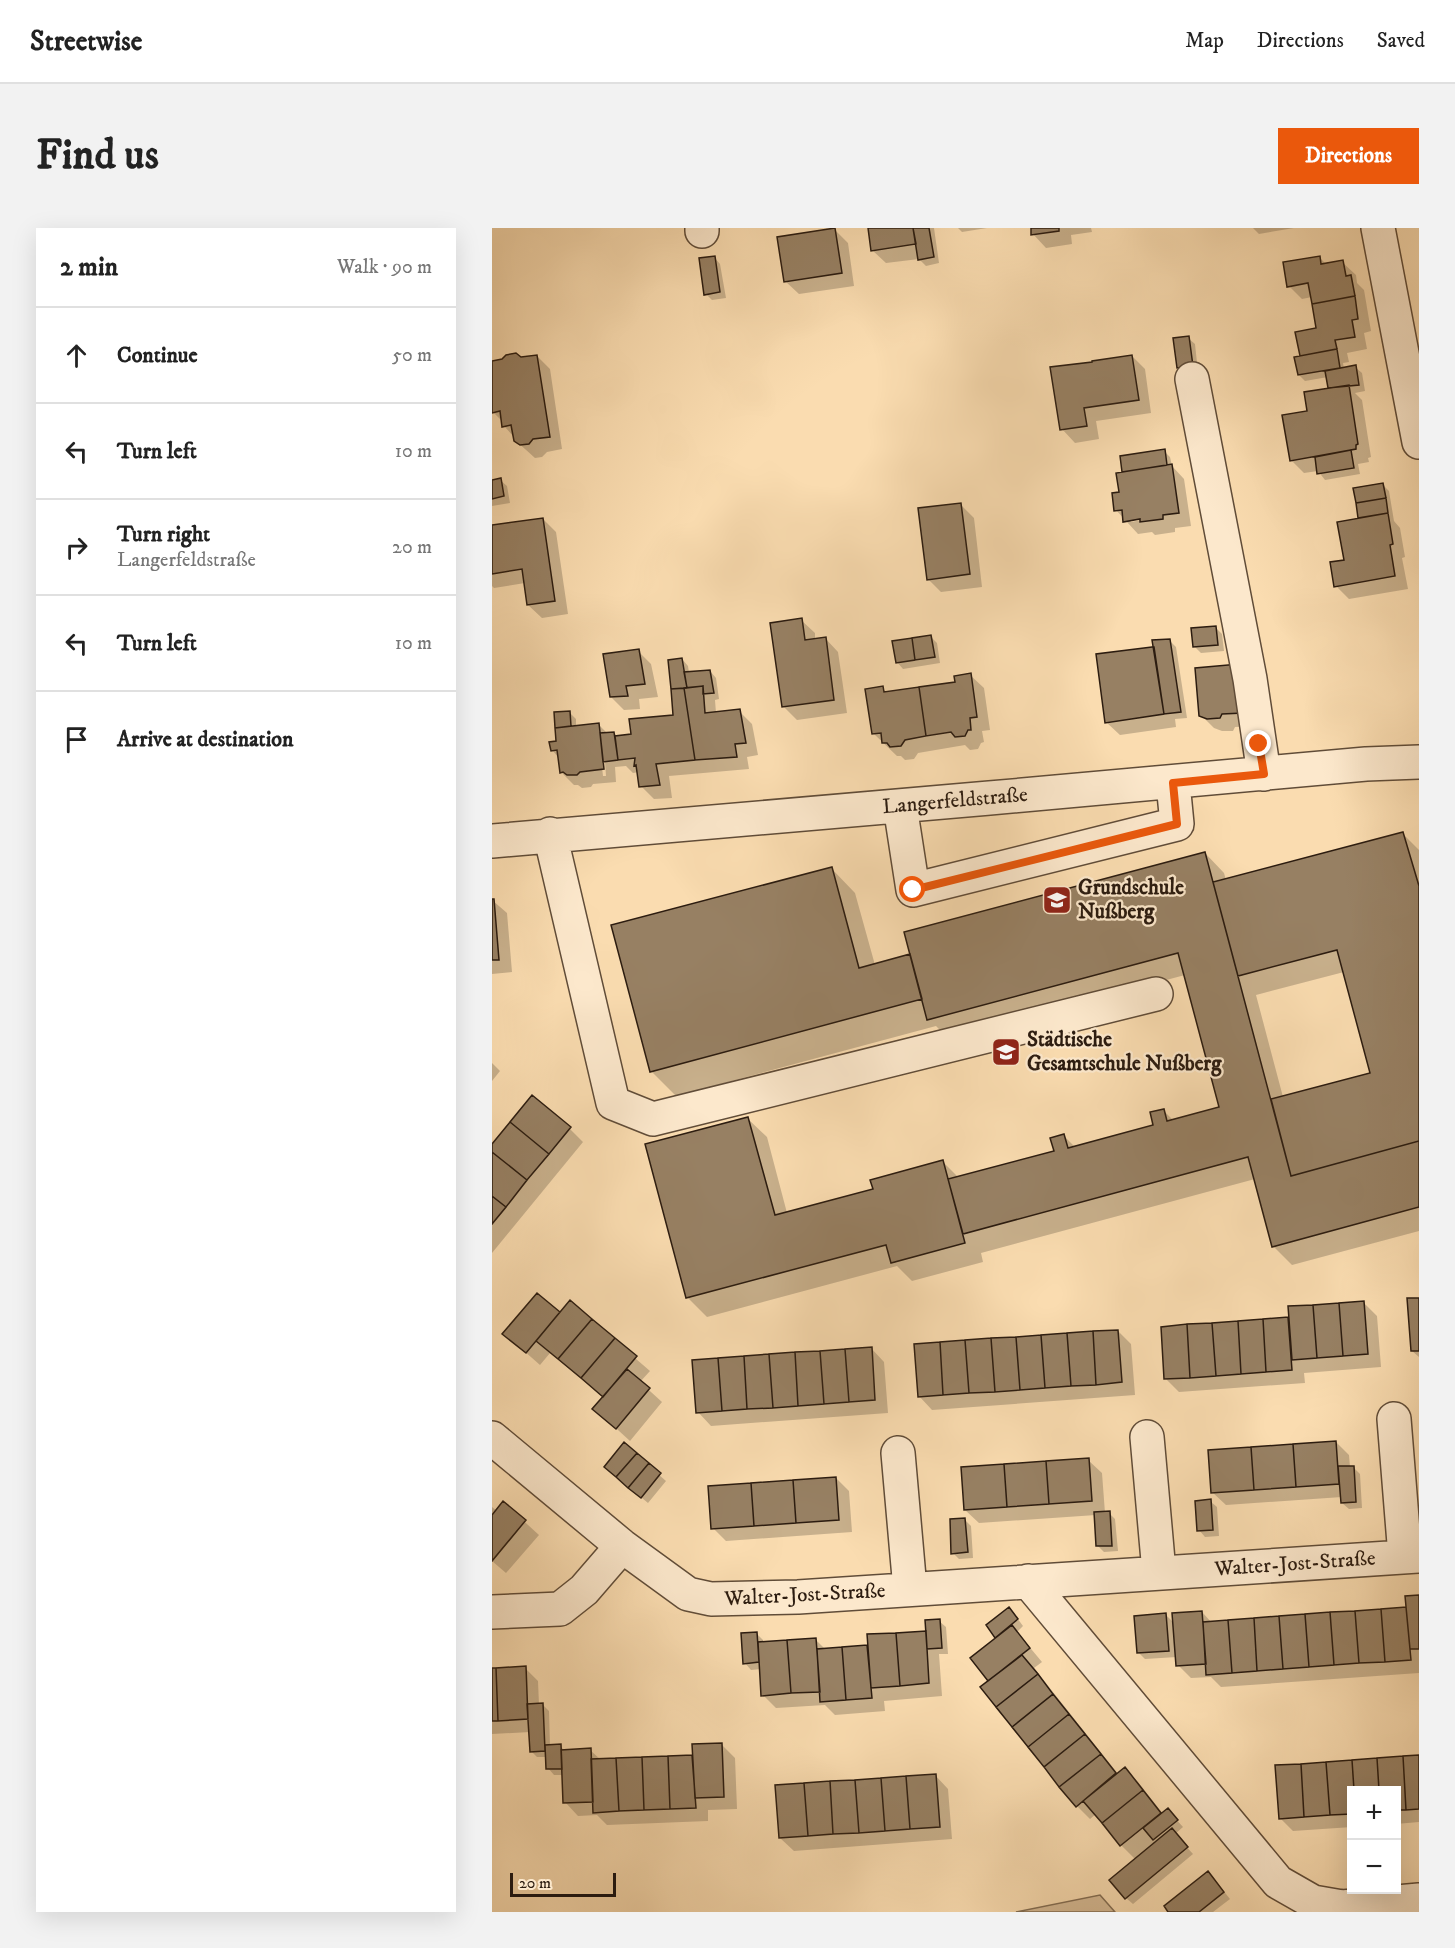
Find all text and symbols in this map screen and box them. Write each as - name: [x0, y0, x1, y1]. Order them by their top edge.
- text: Streetwise: [30, 24, 142, 59]
- text: Map: [1185, 28, 1224, 54]
- text: Directions: [1257, 28, 1344, 54]
- text: Saved: [1377, 28, 1425, 54]
- button: Directions: [1278, 128, 1419, 184]
- text: Find us: [36, 130, 159, 182]
- text: 2 min: [60, 251, 118, 284]
- text: Walk · 90 m: [337, 255, 432, 280]
- icon: ahead: [60, 339, 93, 372]
- text: Continue: [117, 342, 198, 369]
- text: 50 m: [392, 343, 432, 368]
- icon: left: [60, 435, 93, 468]
- text: Turn left: [117, 438, 197, 465]
- text: 10 m: [395, 439, 432, 464]
- text: Turn right: [117, 521, 210, 548]
- icon: right: [60, 531, 93, 564]
- text: 20 m: [392, 535, 432, 560]
- text: Langerfeldstraße: [117, 548, 256, 573]
- icon: left: [60, 627, 93, 660]
- text: Turn left: [117, 630, 197, 657]
- text: 10 m: [395, 631, 432, 656]
- icon: arrive: [60, 723, 93, 756]
- text: Arrive at destination: [117, 726, 294, 753]
- route end: [1245, 730, 1271, 756]
- street label: Langerfeldstraße: [881, 782, 1029, 820]
- place label: Grundschule Nußberg: [1078, 875, 1184, 925]
- route start: [899, 876, 925, 902]
- school or university icon: Grundschule Nußberg: [1041, 884, 1073, 916]
- place label: Städtische Gesamtschule Nußberg: [1027, 1027, 1222, 1077]
- school or university icon: Städtische Gesamtschule Nußberg: [990, 1036, 1022, 1068]
- street label: Walter-Jost-Straße: [1213, 1545, 1377, 1583]
- street label: Walter-Jost-Straße: [723, 1578, 886, 1612]
- map controls: [1347, 1786, 1401, 1894]
- button: +: [1347, 1786, 1401, 1840]
- button: −: [1347, 1840, 1401, 1894]
- scale bar: [510, 1870, 616, 1898]
- text: 20 m: [519, 1873, 551, 1893]

